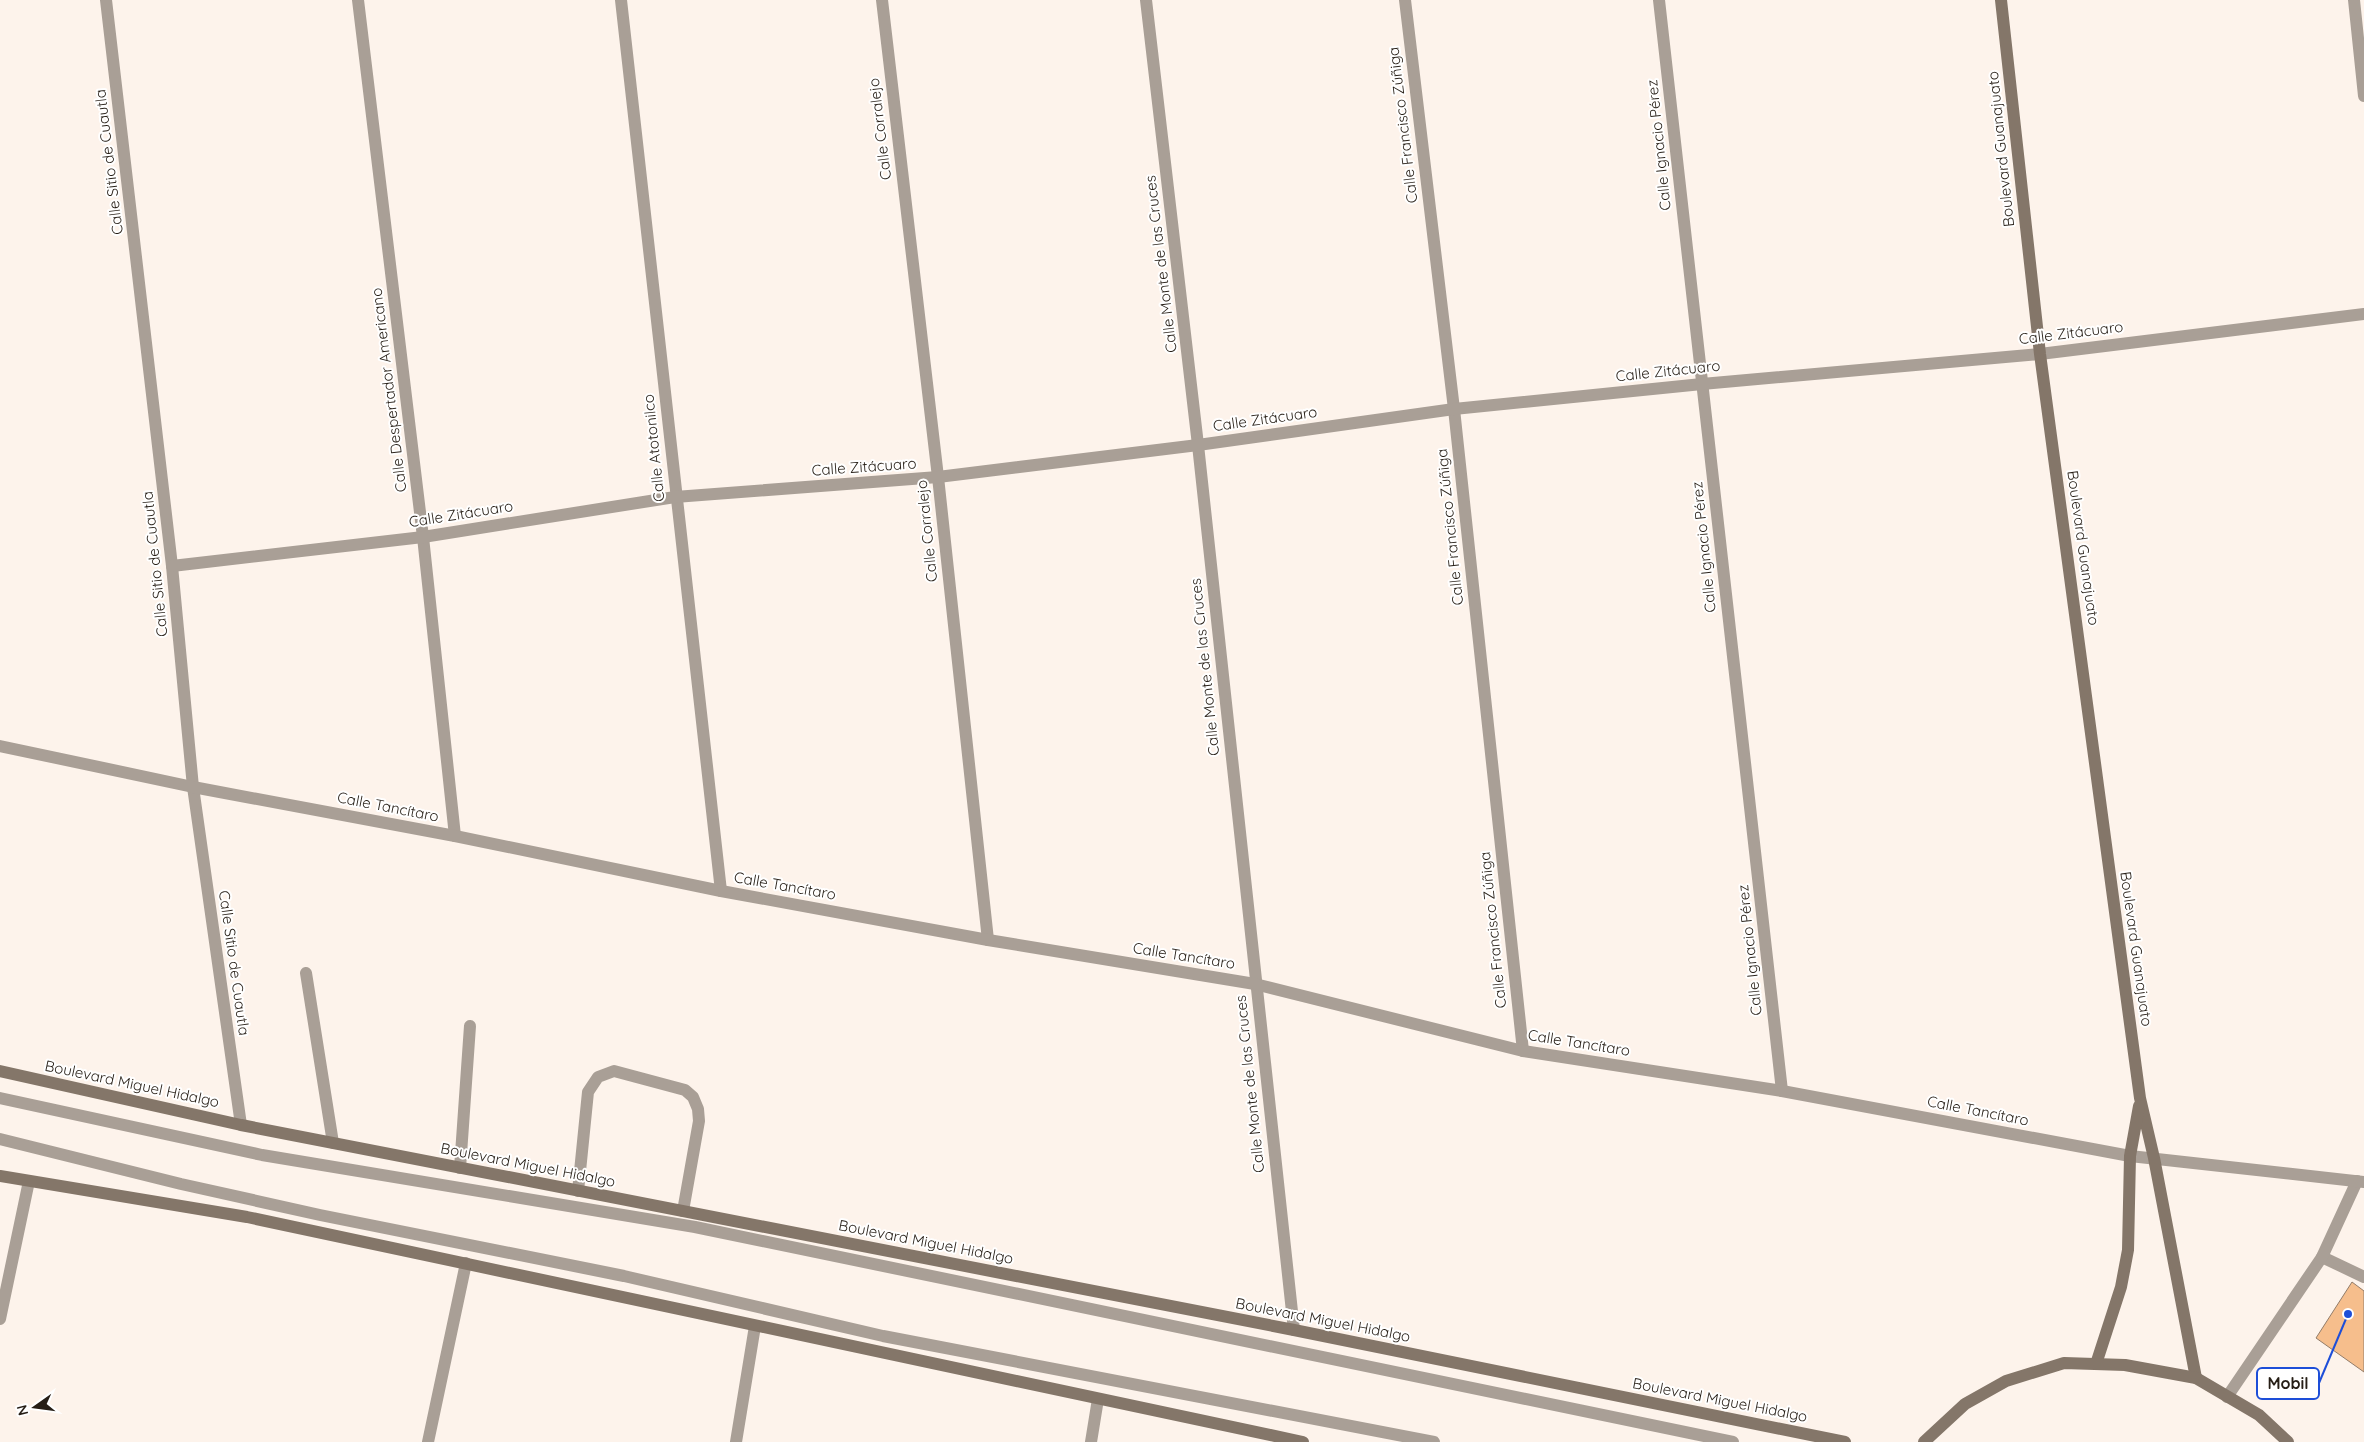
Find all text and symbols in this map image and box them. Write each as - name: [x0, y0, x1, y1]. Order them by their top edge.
- street label: Calle Francisco Zúñiga: [1383, 46, 1422, 204]
- street label: Boulevard Guanajuato: [1983, 70, 2018, 228]
- street label: Calle Corralejo: [864, 77, 895, 181]
- street label: Calle Ignacio Pérez: [1642, 79, 1675, 211]
- street label: Calle Sitio de Cuautla: [90, 88, 127, 236]
- street label: Calle Monte de las Cruces: [1140, 174, 1181, 354]
- street label: Calle Despertador Americano: [367, 287, 410, 493]
- street label: Calle Zitácuaro: [2018, 317, 2124, 348]
- street label: Calle Zitácuaro: [1615, 356, 1721, 385]
- street label: Calle Atotonilco: [638, 393, 669, 503]
- street label: Calle Zitácuaro: [1212, 402, 1318, 435]
- street label: Calle Francisco Zúñiga: [1432, 448, 1467, 606]
- street label: Calle Zitácuaro: [811, 453, 917, 480]
- street label: Boulevard Guanajuato: [2063, 469, 2104, 627]
- street label: Calle Corralejo: [912, 479, 941, 583]
- street label: Calle Ignacio Pérez: [1687, 481, 1720, 613]
- street label: Calle Sitio de Cuautla: [137, 490, 172, 638]
- street label: Calle Zitácuaro: [408, 496, 514, 531]
- street label: Calle Monte de las Cruces: [1186, 577, 1223, 757]
- street label: Calle Tancítaro: [336, 787, 441, 826]
- street label: Calle Francisco Zúñiga: [1475, 851, 1510, 1009]
- street label: Calle Tancítaro: [733, 867, 838, 904]
- street label: Boulevard Guanajuato: [2116, 870, 2157, 1028]
- street label: Calle Ignacio Pérez: [1733, 884, 1766, 1016]
- street label: Calle Sitio de Cuautla: [215, 889, 254, 1037]
- street label: Calle Tancítaro: [1132, 938, 1237, 973]
- street label: Calle Monte de las Cruces: [1231, 994, 1268, 1174]
- street label: Calle Tancítaro: [1527, 1025, 1632, 1060]
- street label: Boulevard Miguel Hidalgo: [43, 1056, 221, 1111]
- street label: Calle Tancítaro: [1926, 1091, 2031, 1130]
- street label: Boulevard Miguel Hidalgo: [439, 1138, 617, 1191]
- street label: Boulevard Miguel Hidalgo: [837, 1215, 1015, 1268]
- street label: Boulevard Miguel Hidalgo: [1234, 1293, 1412, 1346]
- callout: Mobil: [2257, 1368, 2319, 1399]
- street label: Boulevard Miguel Hidalgo: [1631, 1373, 1809, 1426]
- text: Mobil: [2267, 1373, 2309, 1393]
- north arrow: [10, 1382, 60, 1432]
- text: N: [12, 1403, 32, 1417]

